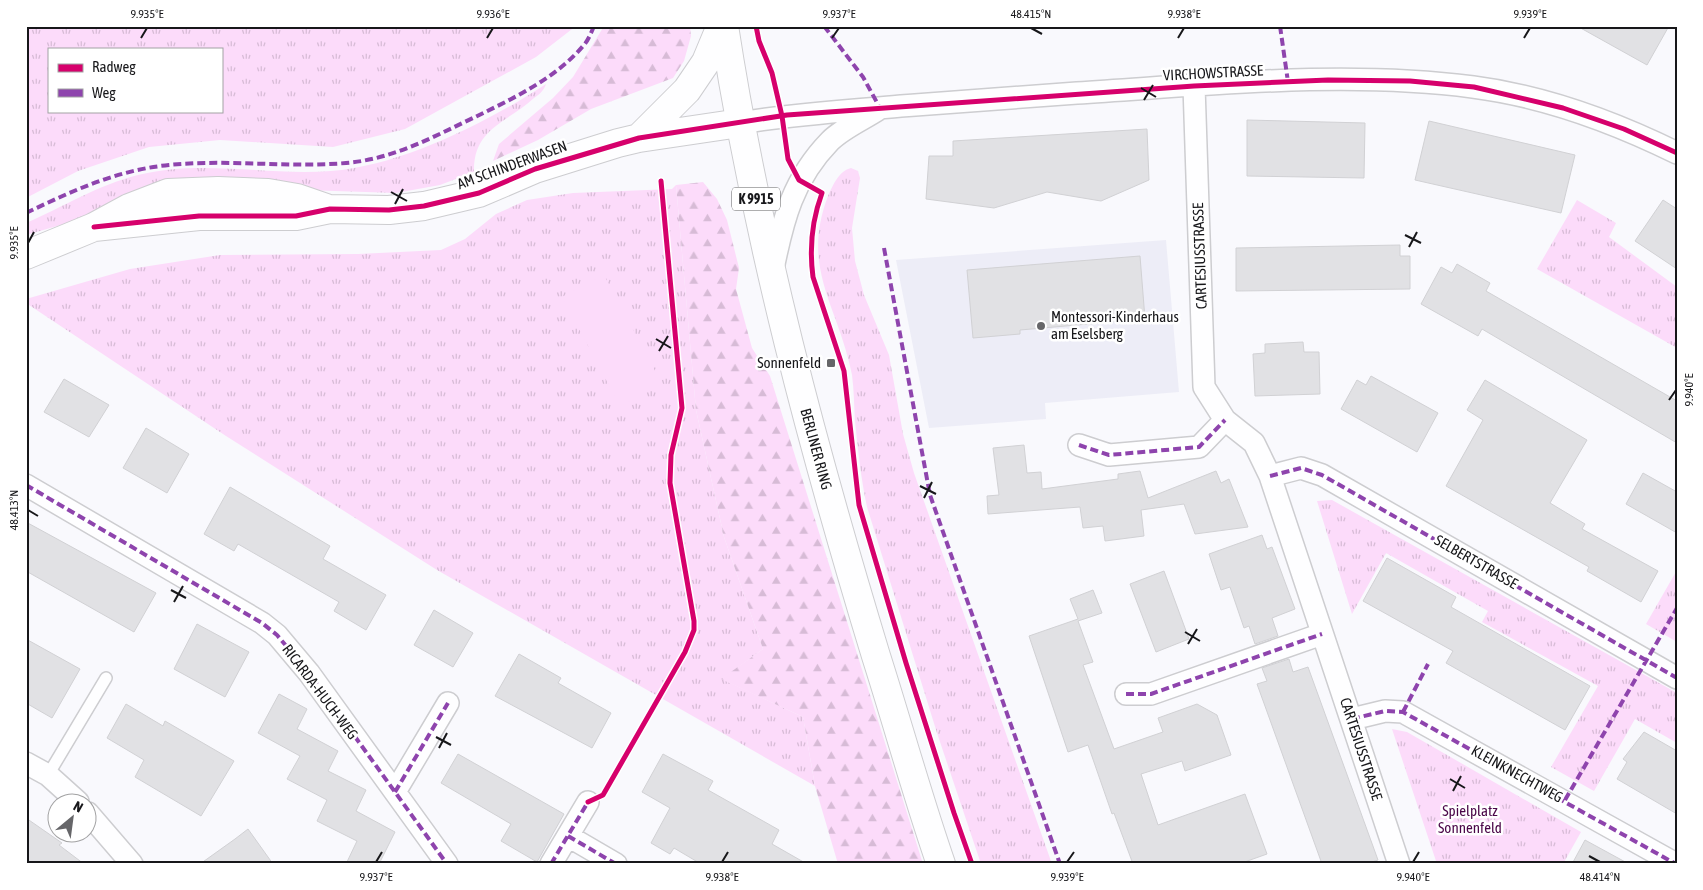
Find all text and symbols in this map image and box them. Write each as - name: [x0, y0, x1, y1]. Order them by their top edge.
- text: 9.935°E: [130, 7, 164, 21]
- text: 9.936°E: [476, 7, 510, 21]
- text: 9.937°E: [822, 7, 856, 21]
- text: 48.415°N: [1011, 7, 1051, 21]
- text: 9.938°E: [1167, 7, 1201, 21]
- text: 9.939°E: [1513, 7, 1547, 21]
- legend: [48, 48, 222, 112]
- text: Radweg: [92, 58, 136, 75]
- street label: VIRCHOWSTRASSE: [1162, 61, 1264, 84]
- text: Weg: [92, 84, 116, 101]
- street label: AM SCHINDERWASEN: [455, 137, 569, 192]
- road number: K 9915: [732, 188, 780, 210]
- street label: CARTESIUSSTRASSE: [1189, 202, 1210, 310]
- text: 9.935°E: [7, 226, 21, 260]
- place label: Montessori-Kinderhaus am Eselsberg: [1051, 308, 1179, 342]
- marker: Montessori-Kinderhaus am Eselsberg: [1035, 320, 1047, 332]
- place label: Sonnenfeld: [757, 354, 821, 371]
- marker: Sonnenfeld: [825, 357, 837, 369]
- text: 9.940°E: [1682, 373, 1696, 407]
- street label: BERLINER RING: [797, 406, 836, 491]
- text: 48.413°N: [7, 490, 21, 530]
- street label: SELBERTSTRASSE: [1432, 531, 1521, 592]
- street label: RICARDA-HUCH-WEG: [279, 641, 362, 743]
- street label: CARTESIUSSTRASSE: [1337, 696, 1386, 803]
- street label: KLEINKNECHTWEG: [1468, 741, 1566, 806]
- north arrow: [48, 792, 98, 842]
- text: N: [71, 798, 86, 816]
- park label: Spielplatz Sonnenfeld: [1438, 802, 1502, 836]
- text: 9.937°E: [359, 870, 393, 884]
- text: 9.938°E: [705, 870, 739, 884]
- text: 9.939°E: [1050, 870, 1084, 884]
- text: 9.940°E: [1396, 870, 1430, 884]
- text: 48.414°N: [1580, 870, 1620, 884]

